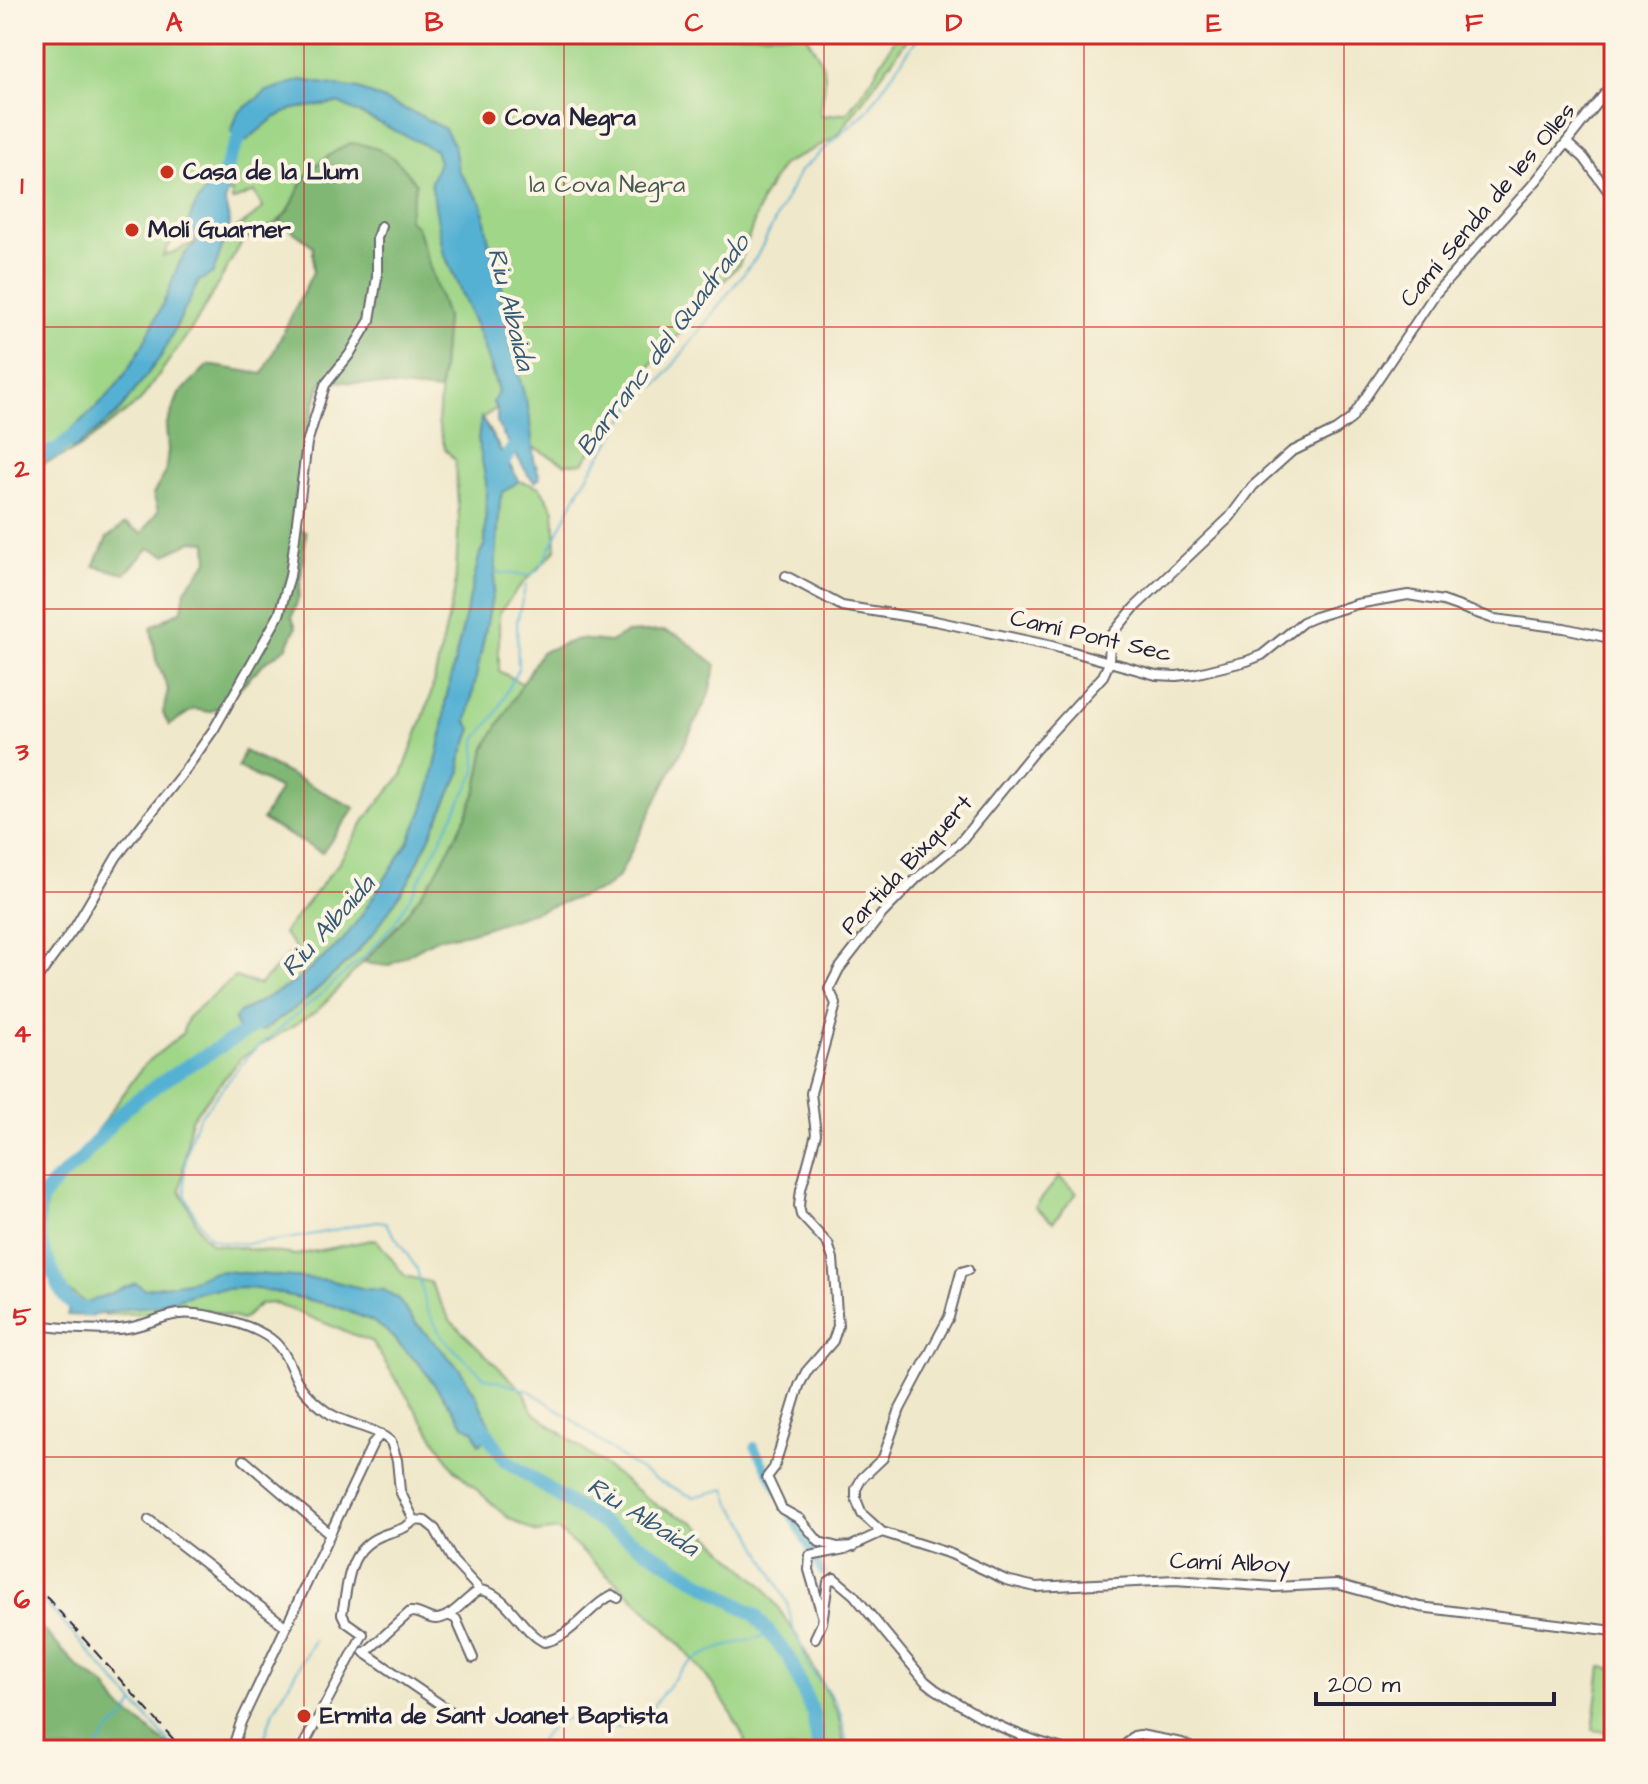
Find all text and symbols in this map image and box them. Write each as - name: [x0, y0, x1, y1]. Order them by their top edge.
- text: A: [166, 5, 183, 41]
- text: B: [425, 5, 444, 41]
- text: C: [685, 5, 704, 41]
- text: D: [946, 5, 963, 41]
- text: E: [1206, 5, 1222, 41]
- text: F: [1465, 5, 1484, 41]
- street label: Camí Senda de les Olles: [1392, 95, 1584, 315]
- place label: Cova Negra: [505, 101, 636, 136]
- marker: Cova Negra: [480, 109, 498, 127]
- place label: Casa de la Llum: [183, 155, 358, 189]
- marker: Casa de la Llum: [158, 163, 176, 181]
- text: 1: [20, 168, 24, 204]
- park label: la Cova Negra: [529, 168, 685, 203]
- place label: Molí Guarner: [148, 213, 292, 247]
- marker: Molí Guarner: [123, 221, 141, 239]
- water label: Barranc del Quadrado: [568, 225, 760, 463]
- water label: Riu Albaida: [478, 244, 544, 376]
- text: 2: [14, 451, 30, 487]
- street label: Camí Pont Sec: [1007, 601, 1175, 671]
- text: 3: [14, 734, 29, 770]
- street label: Partida Bixquert: [833, 787, 981, 943]
- water label: Riu Albaida: [273, 866, 384, 985]
- text: 4: [13, 1016, 31, 1052]
- text: 5: [13, 1299, 32, 1335]
- water label: Riu Albaida: [580, 1469, 707, 1566]
- street label: Camí Alboy: [1169, 1544, 1291, 1583]
- text: 6: [14, 1582, 31, 1618]
- scale bar: [1316, 1656, 1554, 1706]
- text: 200 m: [1328, 1668, 1401, 1702]
- place label: Ermita de Sant Joanet Baptista: [320, 1699, 669, 1733]
- marker: Ermita de Sant Joanet Baptista: [295, 1707, 313, 1725]

